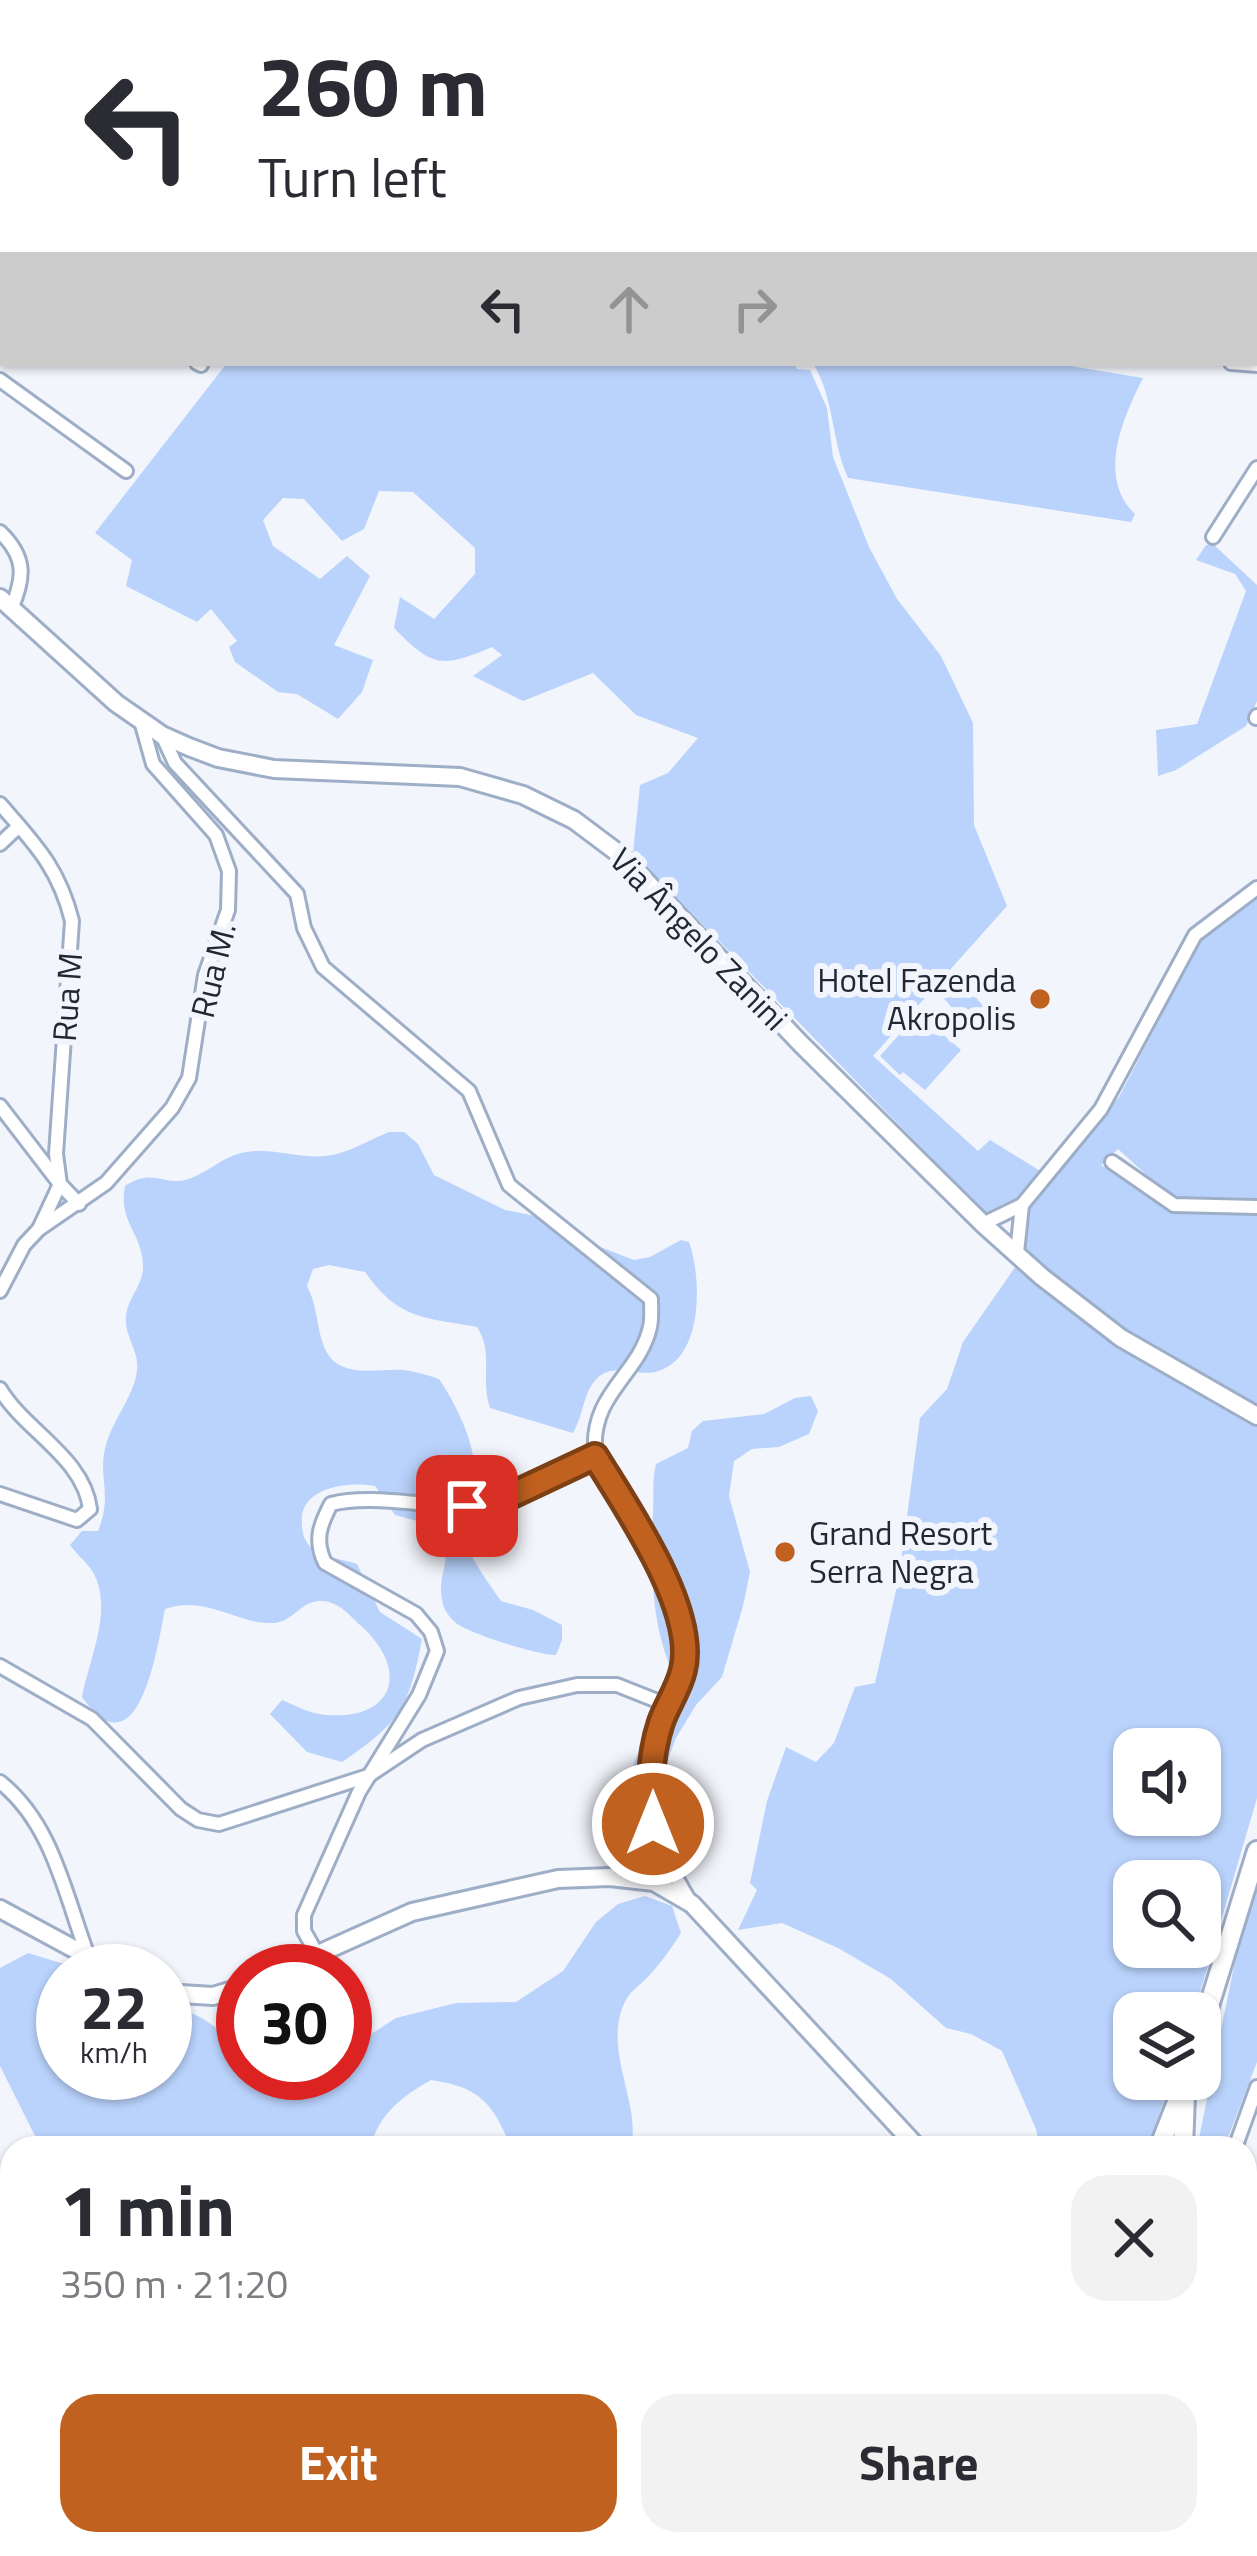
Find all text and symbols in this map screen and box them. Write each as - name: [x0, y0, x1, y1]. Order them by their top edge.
- text: 260 m: [258, 21, 488, 149]
- icon: left: [60, 48, 216, 204]
- text: Turn left: [258, 136, 447, 218]
- icon: left: [470, 276, 536, 342]
- icon: ahead: [596, 276, 662, 342]
- icon: right: [722, 276, 788, 342]
- street label: Via Ângelo Zanini: [598, 836, 800, 1042]
- street label: Rua M.: [177, 917, 249, 1023]
- street label: Rua M: [39, 951, 95, 1043]
- place label: Hotel Fazenda Akropolis: [817, 955, 1016, 1043]
- marker: Hotel Fazenda Akropolis: [1027, 986, 1053, 1012]
- pin: [416, 1455, 518, 1557]
- icon: arrive: [434, 1473, 500, 1539]
- place label: Grand Resort Serra Negra: [809, 1508, 993, 1596]
- marker: Grand Resort Serra Negra: [772, 1539, 798, 1565]
- map controls: [1113, 1728, 1221, 2100]
- button: sound: [1113, 1728, 1221, 1836]
- position arrow: [590, 1761, 716, 1887]
- button: search: [1113, 1860, 1221, 1968]
- speed limit sign: 30: [216, 1944, 372, 2100]
- text: 22: [80, 1961, 148, 2052]
- button: layers: [1113, 1992, 1221, 2100]
- text: km/h: [80, 2029, 148, 2075]
- text: 1 min: [60, 2154, 235, 2264]
- button: close: [1071, 2175, 1197, 2301]
- text: 350 m · 21:20: [60, 2254, 288, 2313]
- button: Exit: [60, 2394, 617, 2532]
- button: Share: [641, 2394, 1197, 2532]

